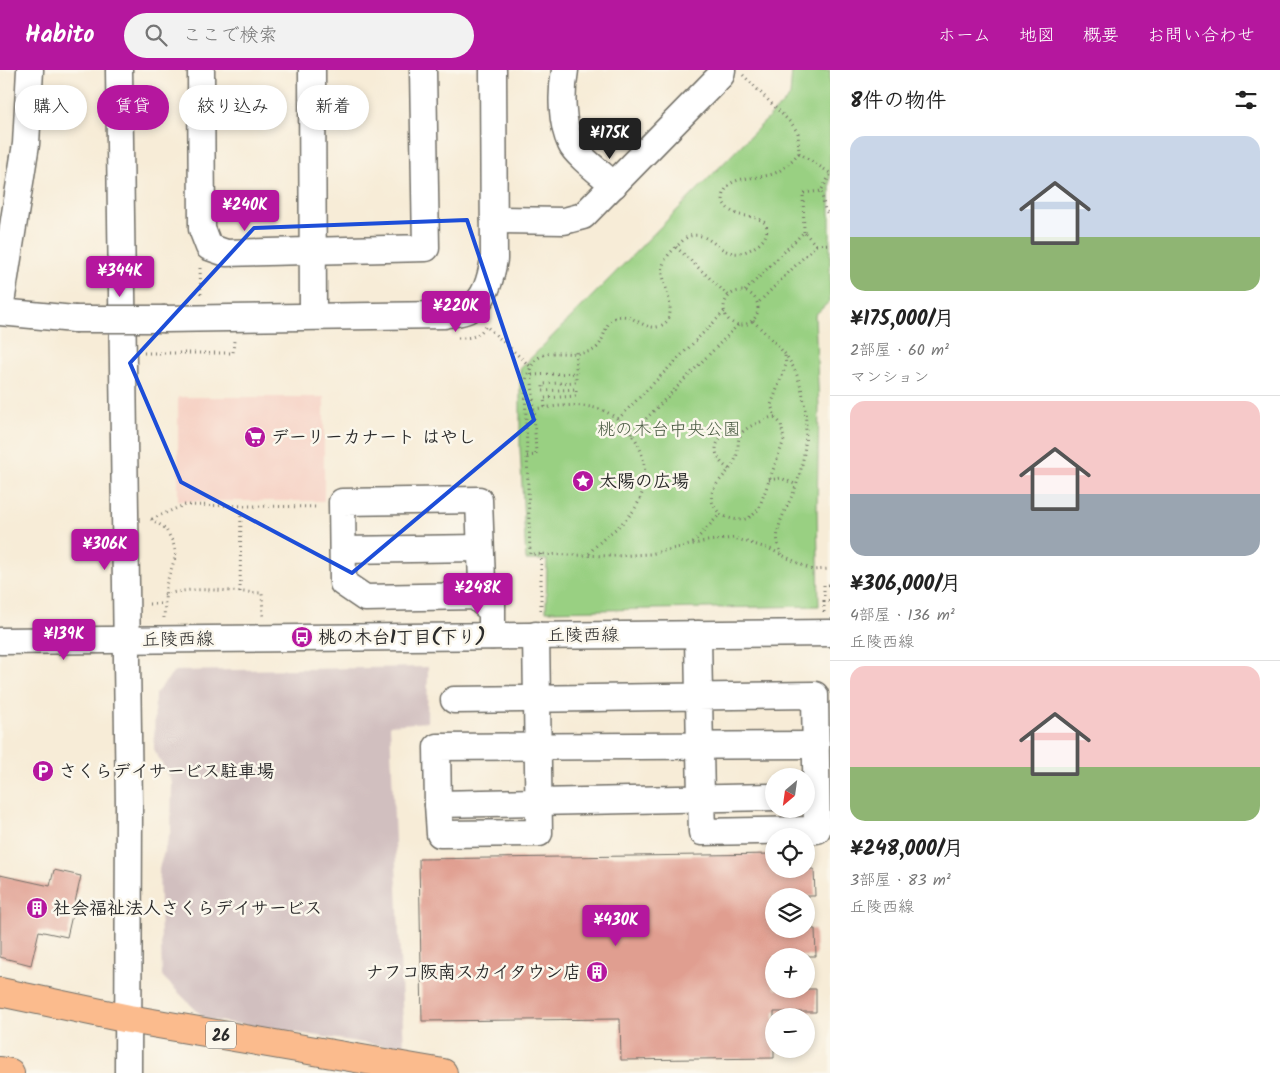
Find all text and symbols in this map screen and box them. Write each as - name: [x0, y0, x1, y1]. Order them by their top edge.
- search box: [124, 13, 474, 58]
- text: Habito: [25, 16, 94, 55]
- icon: search: [142, 21, 170, 49]
- text: ここで検索: [182, 21, 278, 51]
- text: ホーム: [938, 22, 991, 51]
- text: 地図: [1019, 22, 1055, 51]
- text: 概要: [1083, 22, 1119, 51]
- text: お問い合わせ: [1147, 22, 1255, 51]
- chip: 購入: [15, 85, 87, 130]
- chip: 賃貸: [97, 85, 169, 130]
- chip: 絞り込み: [179, 85, 287, 130]
- chip: 新着: [297, 85, 369, 130]
- text: 8件の物件: [850, 85, 946, 118]
- icon: filters: [1232, 86, 1260, 114]
- pin: ¥175K: [575, 118, 645, 160]
- text: ¥175K: [590, 121, 630, 146]
- icon: home: [1010, 168, 1100, 258]
- pin: ¥240K: [210, 190, 280, 232]
- text: ¥240K: [222, 193, 268, 218]
- pin: ¥344K: [85, 256, 155, 298]
- text: ¥344K: [97, 259, 143, 284]
- pin: ¥220K: [421, 290, 491, 333]
- text: ¥220K: [433, 294, 479, 319]
- text: ¥175,000/月: [850, 303, 955, 336]
- text: 2部屋 · 60 m²: [850, 338, 949, 363]
- text: マンション: [850, 365, 929, 390]
- park label: 桃の木台中央公園: [597, 416, 741, 445]
- place label: デーリーカナート はやし: [271, 424, 476, 453]
- supermarket icon: デーリーカナート はやし: [243, 425, 267, 449]
- icon: home: [1010, 434, 1100, 524]
- place label: 太陽の広場: [599, 468, 689, 497]
- place icon: 太陽の広場: [571, 469, 595, 493]
- pin: ¥306K: [70, 528, 140, 571]
- text: ¥306K: [82, 532, 128, 557]
- text: ¥306,000/月: [850, 568, 961, 601]
- pin: ¥248K: [443, 572, 513, 615]
- text: ¥248K: [455, 576, 501, 601]
- text: 4部屋 · 136 m²: [850, 603, 955, 628]
- pin: ¥139K: [29, 618, 99, 661]
- text: ¥139K: [43, 622, 85, 647]
- street label: 丘陵西線: [547, 622, 619, 651]
- place label: 桃の木台1丁目(下り): [318, 624, 486, 653]
- street label: 丘陵西線: [142, 625, 214, 656]
- bus stop icon: 桃の木台1丁目(下り): [290, 625, 314, 649]
- text: 丘陵西線: [850, 630, 914, 655]
- icon: home: [1010, 699, 1100, 789]
- place label: さくらデイサービス駐車場: [59, 758, 274, 787]
- parking icon: さくらデイサービス駐車場: [31, 759, 55, 783]
- north arrow: [765, 768, 815, 818]
- map controls: [765, 768, 815, 1058]
- button: locate: [765, 828, 815, 878]
- text: ¥248,000/月: [850, 833, 964, 866]
- text: 3部屋 · 83 m²: [850, 868, 951, 893]
- button: layers: [765, 888, 815, 938]
- place label: 社会福祉法人さくらデイサービス: [53, 895, 322, 924]
- text: 丘陵西線: [850, 895, 914, 920]
- building icon: 社会福祉法人さくらデイサービス: [25, 896, 49, 920]
- pin: ¥430K: [581, 904, 651, 947]
- text: ¥430K: [593, 908, 639, 933]
- button: +: [765, 948, 815, 998]
- place label: ナフコ阪南スカイタウン店: [366, 959, 581, 988]
- building icon: ナフコ阪南スカイタウン店: [585, 960, 609, 984]
- button: −: [765, 1008, 815, 1058]
- road number: 26: [206, 1022, 236, 1048]

